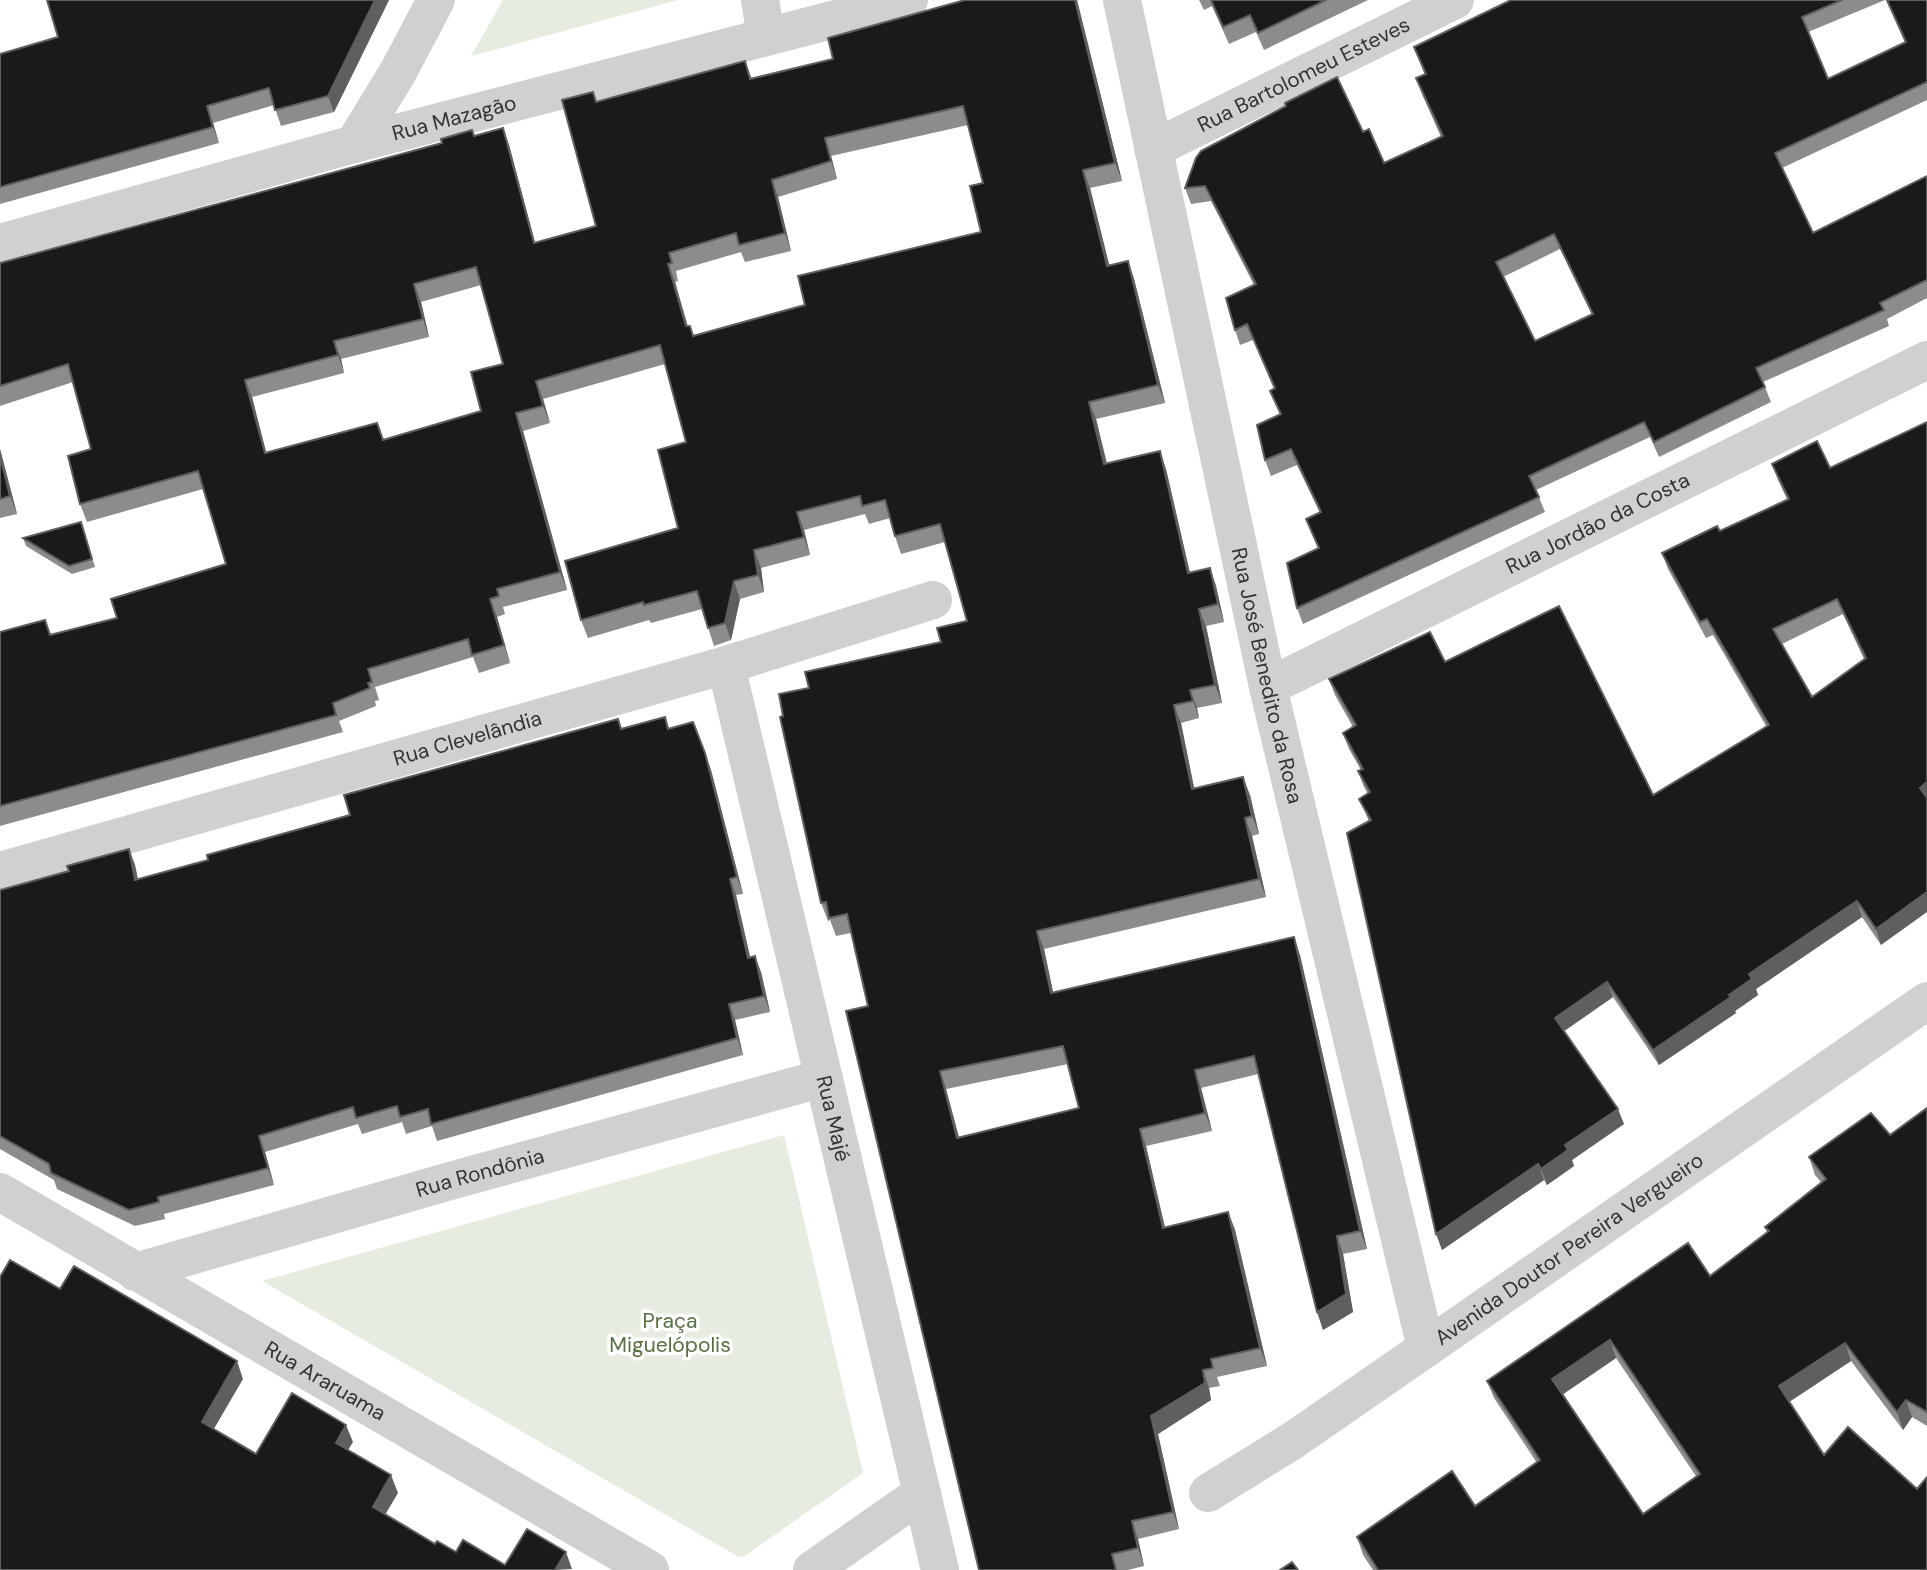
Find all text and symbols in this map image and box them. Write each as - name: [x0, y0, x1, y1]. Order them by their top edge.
- street label: Rua Bartolomeu Esteves: [1193, 10, 1415, 139]
- street label: Rua Mazagão: [389, 88, 519, 148]
- street label: Rua Jordão da Costa: [1501, 466, 1694, 581]
- street label: Rua José Benedito da Rosa: [1225, 545, 1309, 807]
- street label: Rua Clevelândia: [390, 704, 545, 773]
- street label: Rua Majé: [810, 1073, 857, 1164]
- street label: Rua Rondônia: [413, 1142, 547, 1204]
- street label: Avenida Doutor Pereira Vergueiro: [1429, 1146, 1709, 1352]
- park label: Praça Miguelópolis: [609, 1307, 731, 1359]
- street label: Rua Araruama: [259, 1335, 391, 1427]

